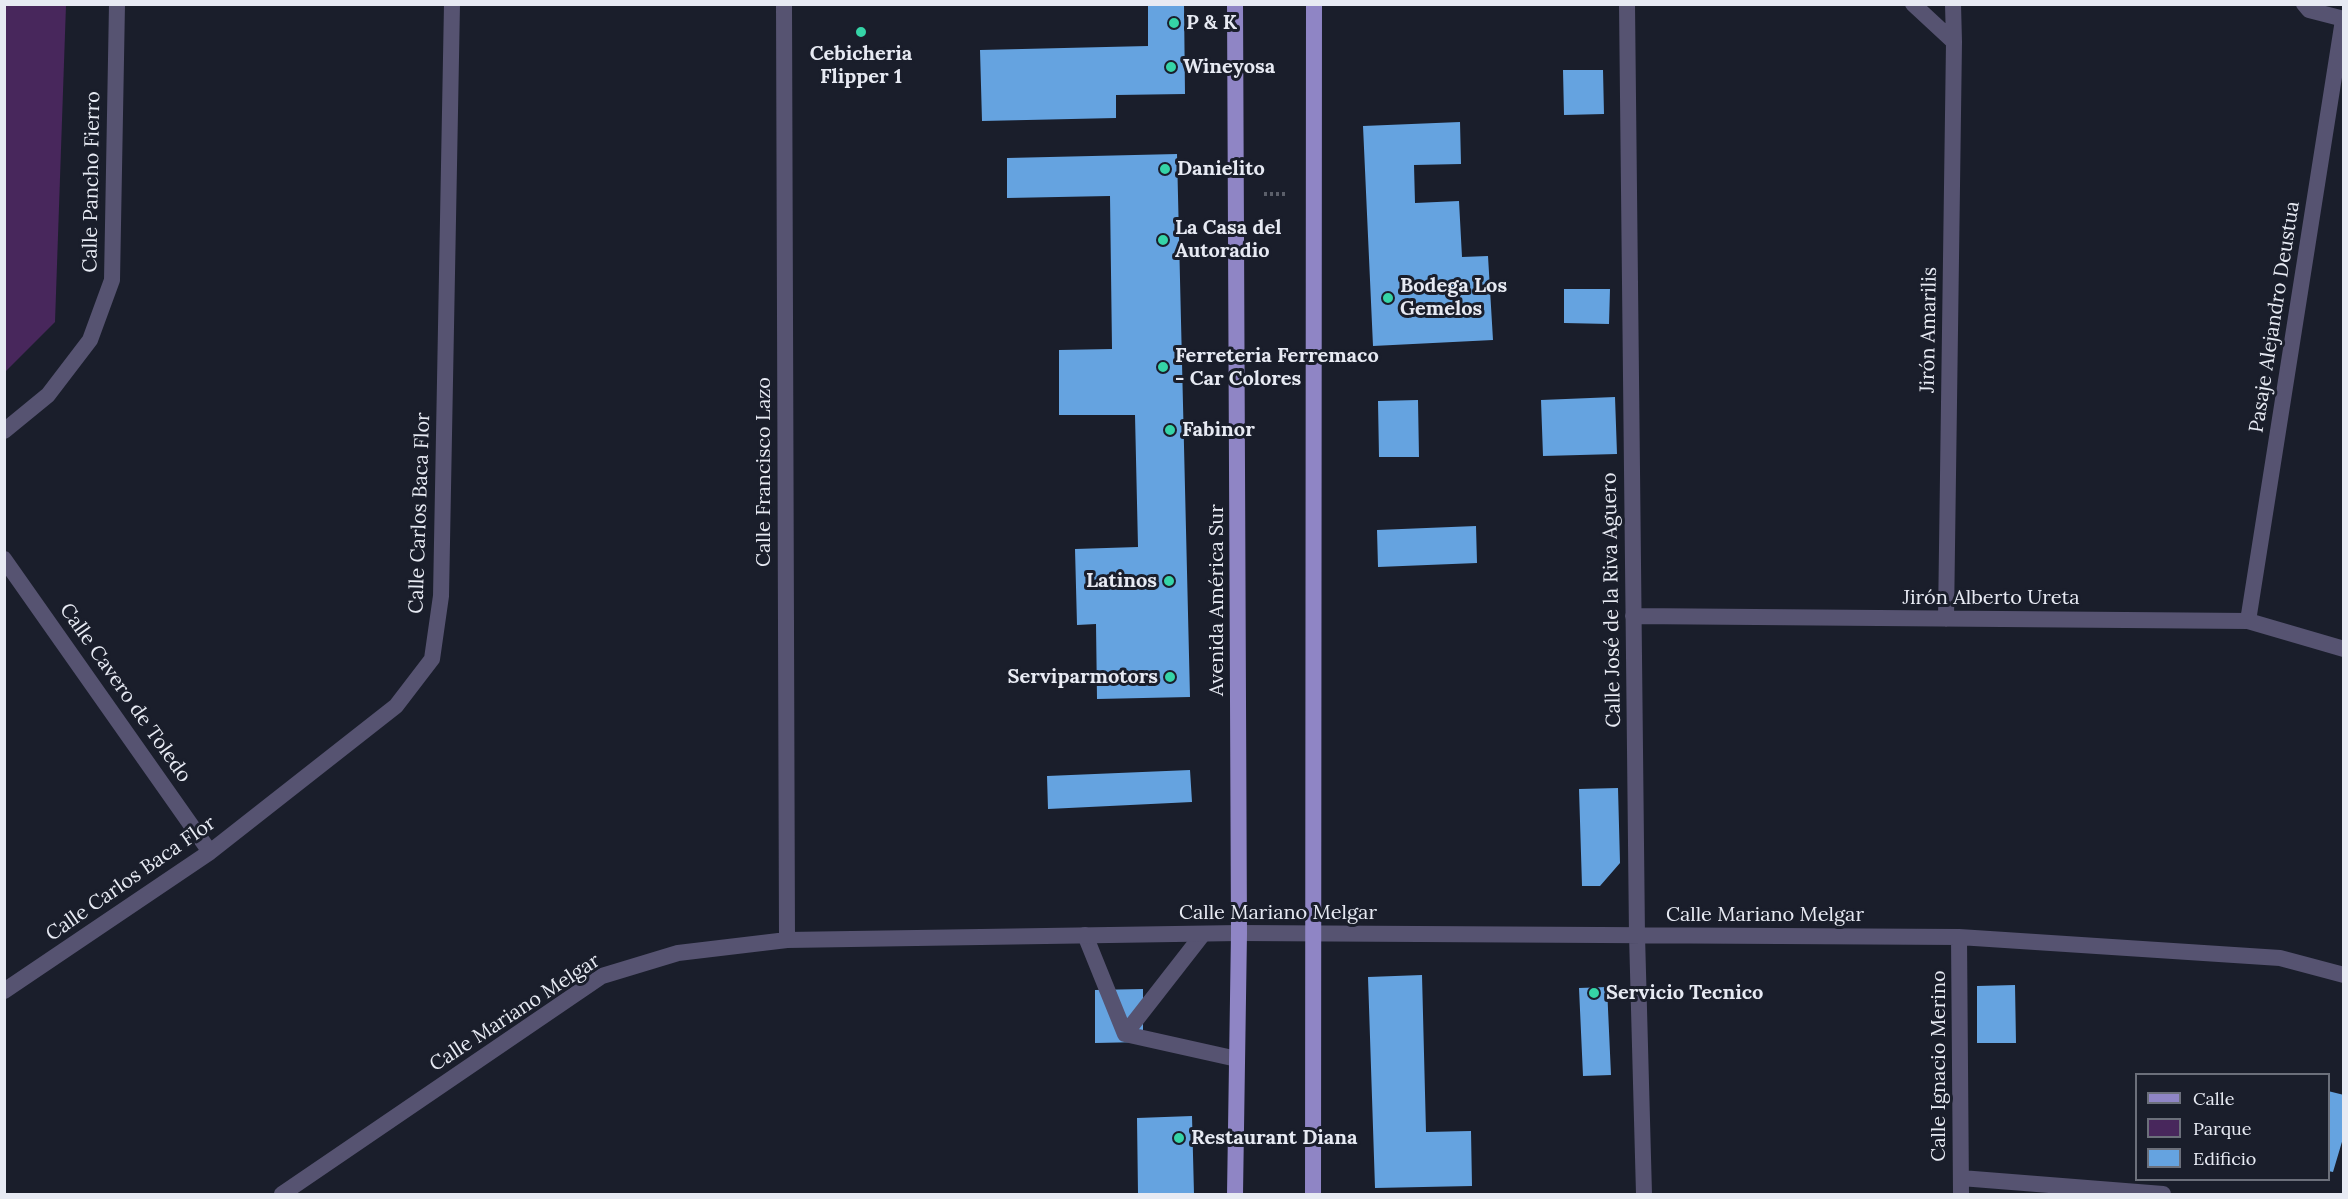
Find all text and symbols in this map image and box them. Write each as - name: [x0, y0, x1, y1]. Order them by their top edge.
- place label: P & K: [1186, 11, 1237, 35]
- marker: P & K: [1167, 16, 1181, 30]
- marker: Cebicheria Flipper 1: [854, 25, 868, 39]
- place label: Cebicheria Flipper 1: [810, 42, 912, 89]
- place label: Wineyosa: [1183, 55, 1275, 79]
- marker: Wineyosa: [1164, 60, 1178, 74]
- street label: Calle Pancho Fierro: [78, 91, 106, 273]
- place label: Danielito: [1177, 157, 1265, 181]
- marker: Danielito: [1158, 162, 1172, 176]
- street label: Pasaje Alejandro Deustua: [2245, 200, 2305, 434]
- place label: La Casa del Autoradio: [1175, 216, 1281, 263]
- marker: La Casa del Autoradio: [1156, 233, 1170, 247]
- street label: Jirón Amarilis: [1916, 267, 1942, 393]
- place label: Bodega Los Gemelos: [1400, 274, 1507, 321]
- marker: Bodega Los Gemelos: [1381, 291, 1395, 305]
- place label: Ferreteria Ferremaco - Car Colores: [1175, 344, 1379, 391]
- marker: Ferreteria Ferremaco - Car Colores: [1156, 360, 1170, 374]
- street label: Calle Francisco Lazo: [752, 377, 776, 567]
- street label: Calle Carlos Baca Flor: [404, 412, 436, 614]
- place label: Fabinor: [1182, 418, 1255, 442]
- marker: Fabinor: [1163, 423, 1177, 437]
- street label: Calle José de la Riva Aguero: [1598, 472, 1626, 728]
- street label: Avenida América Sur: [1205, 504, 1229, 696]
- place label: Latinos: [1086, 569, 1157, 593]
- marker: Latinos: [1162, 574, 1176, 588]
- street label: Jirón Alberto Ureta: [1903, 586, 2079, 610]
- street label: Calle Cavero de Toledo: [54, 599, 196, 787]
- place label: Serviparmotors: [1008, 665, 1158, 689]
- marker: Serviparmotors: [1163, 670, 1177, 684]
- street label: Calle Carlos Baca Flor: [42, 811, 220, 947]
- street label: Calle Mariano Melgar: [1179, 901, 1377, 925]
- street label: Calle Mariano Melgar: [1666, 903, 1864, 927]
- street label: Calle Mariano Melgar: [425, 949, 605, 1077]
- street label: Calle Ignacio Merino: [1927, 970, 1951, 1162]
- place label: Servicio Tecnico: [1606, 981, 1763, 1005]
- marker: Servicio Tecnico: [1587, 986, 1601, 1000]
- legend: [2135, 1073, 2330, 1181]
- text: Calle: [2193, 1087, 2234, 1110]
- text: Parque: [2193, 1117, 2252, 1140]
- place label: Restaurant Diana: [1191, 1126, 1357, 1150]
- marker: Restaurant Diana: [1172, 1131, 1186, 1145]
- text: Edificio: [2193, 1147, 2256, 1170]

